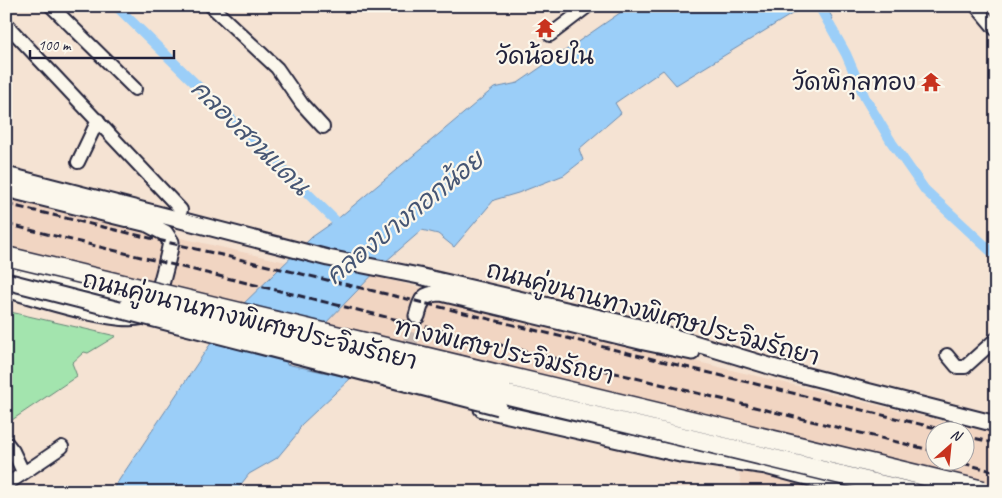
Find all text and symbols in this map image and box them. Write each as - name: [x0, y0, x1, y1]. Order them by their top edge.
- temple icon: วัดน้อยใน: [534, 17, 556, 39]
- scale bar: [30, 28, 174, 60]
- text: 100 m: [38, 36, 72, 55]
- place label: วัดน้อยใน: [496, 40, 594, 71]
- place label: วัดพิกุลทอง: [793, 67, 916, 100]
- temple icon: วัดพิกุลทอง: [920, 71, 942, 93]
- water label: คลองสวนแดน: [184, 73, 317, 203]
- water label: คลองบางกอกน้อย: [319, 143, 492, 292]
- street label: ถนนคู่ขนานทางพิเศษประจิมรัถยา: [483, 255, 823, 371]
- street label: ถนนคู่ขนานทางพิเศษประจิมรัถยา: [79, 264, 420, 379]
- street label: ทางพิเศษประจิมรัถยา: [391, 312, 617, 390]
- north arrow: [924, 420, 974, 470]
- text: N: [948, 425, 965, 445]

